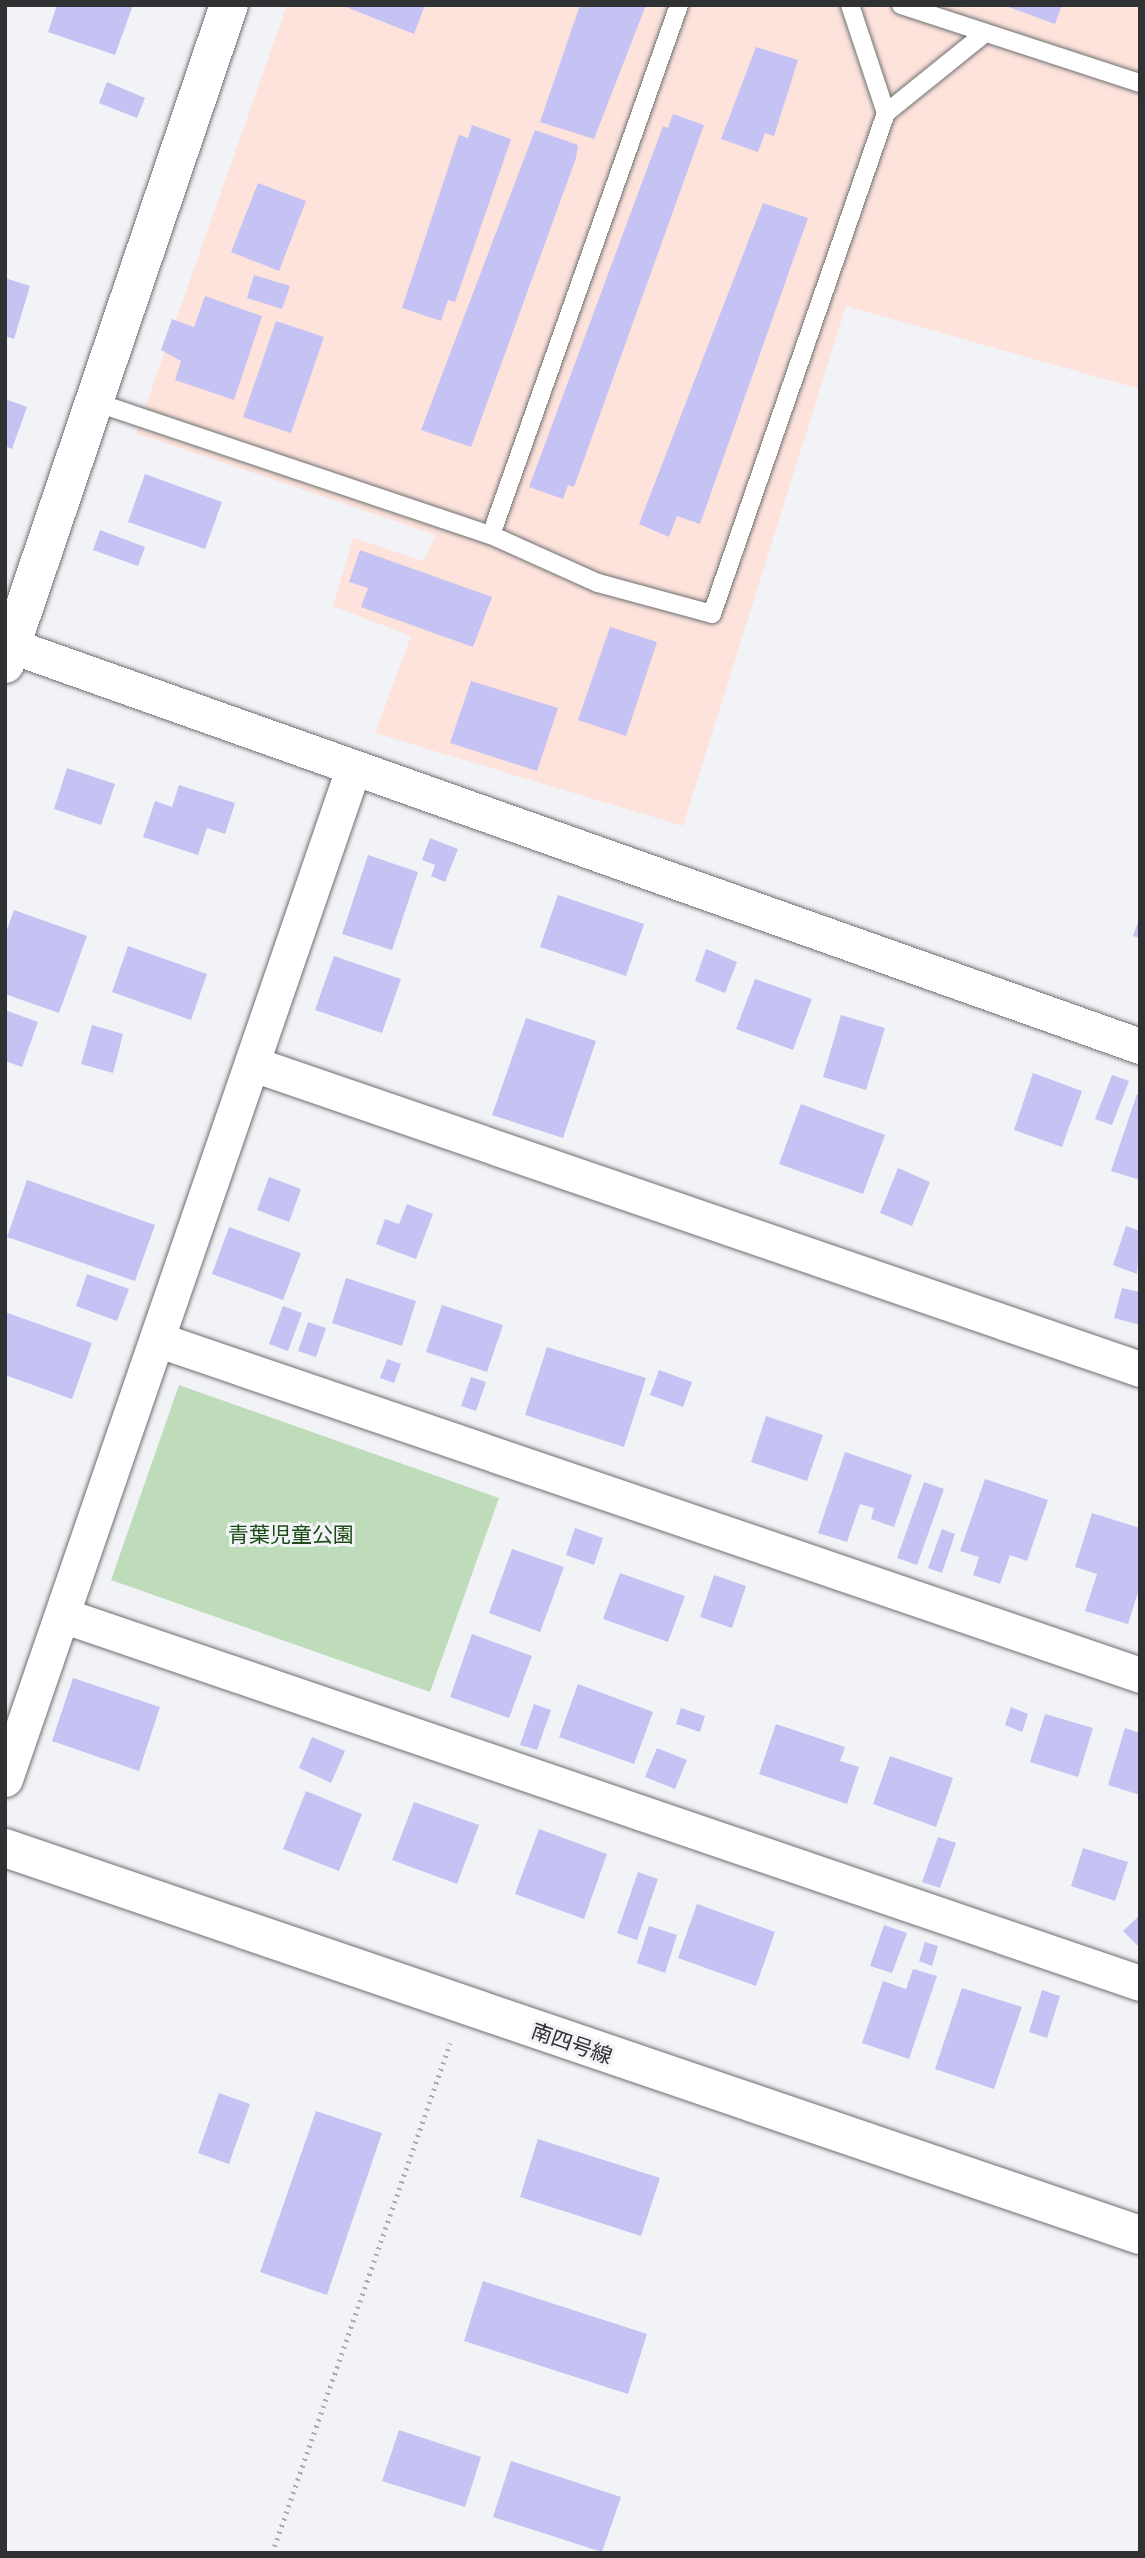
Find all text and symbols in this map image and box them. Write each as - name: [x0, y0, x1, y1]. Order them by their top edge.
- park label: 青葉児童公園: [228, 1521, 354, 1547]
- street label: 南四号線: [528, 2017, 616, 2069]

